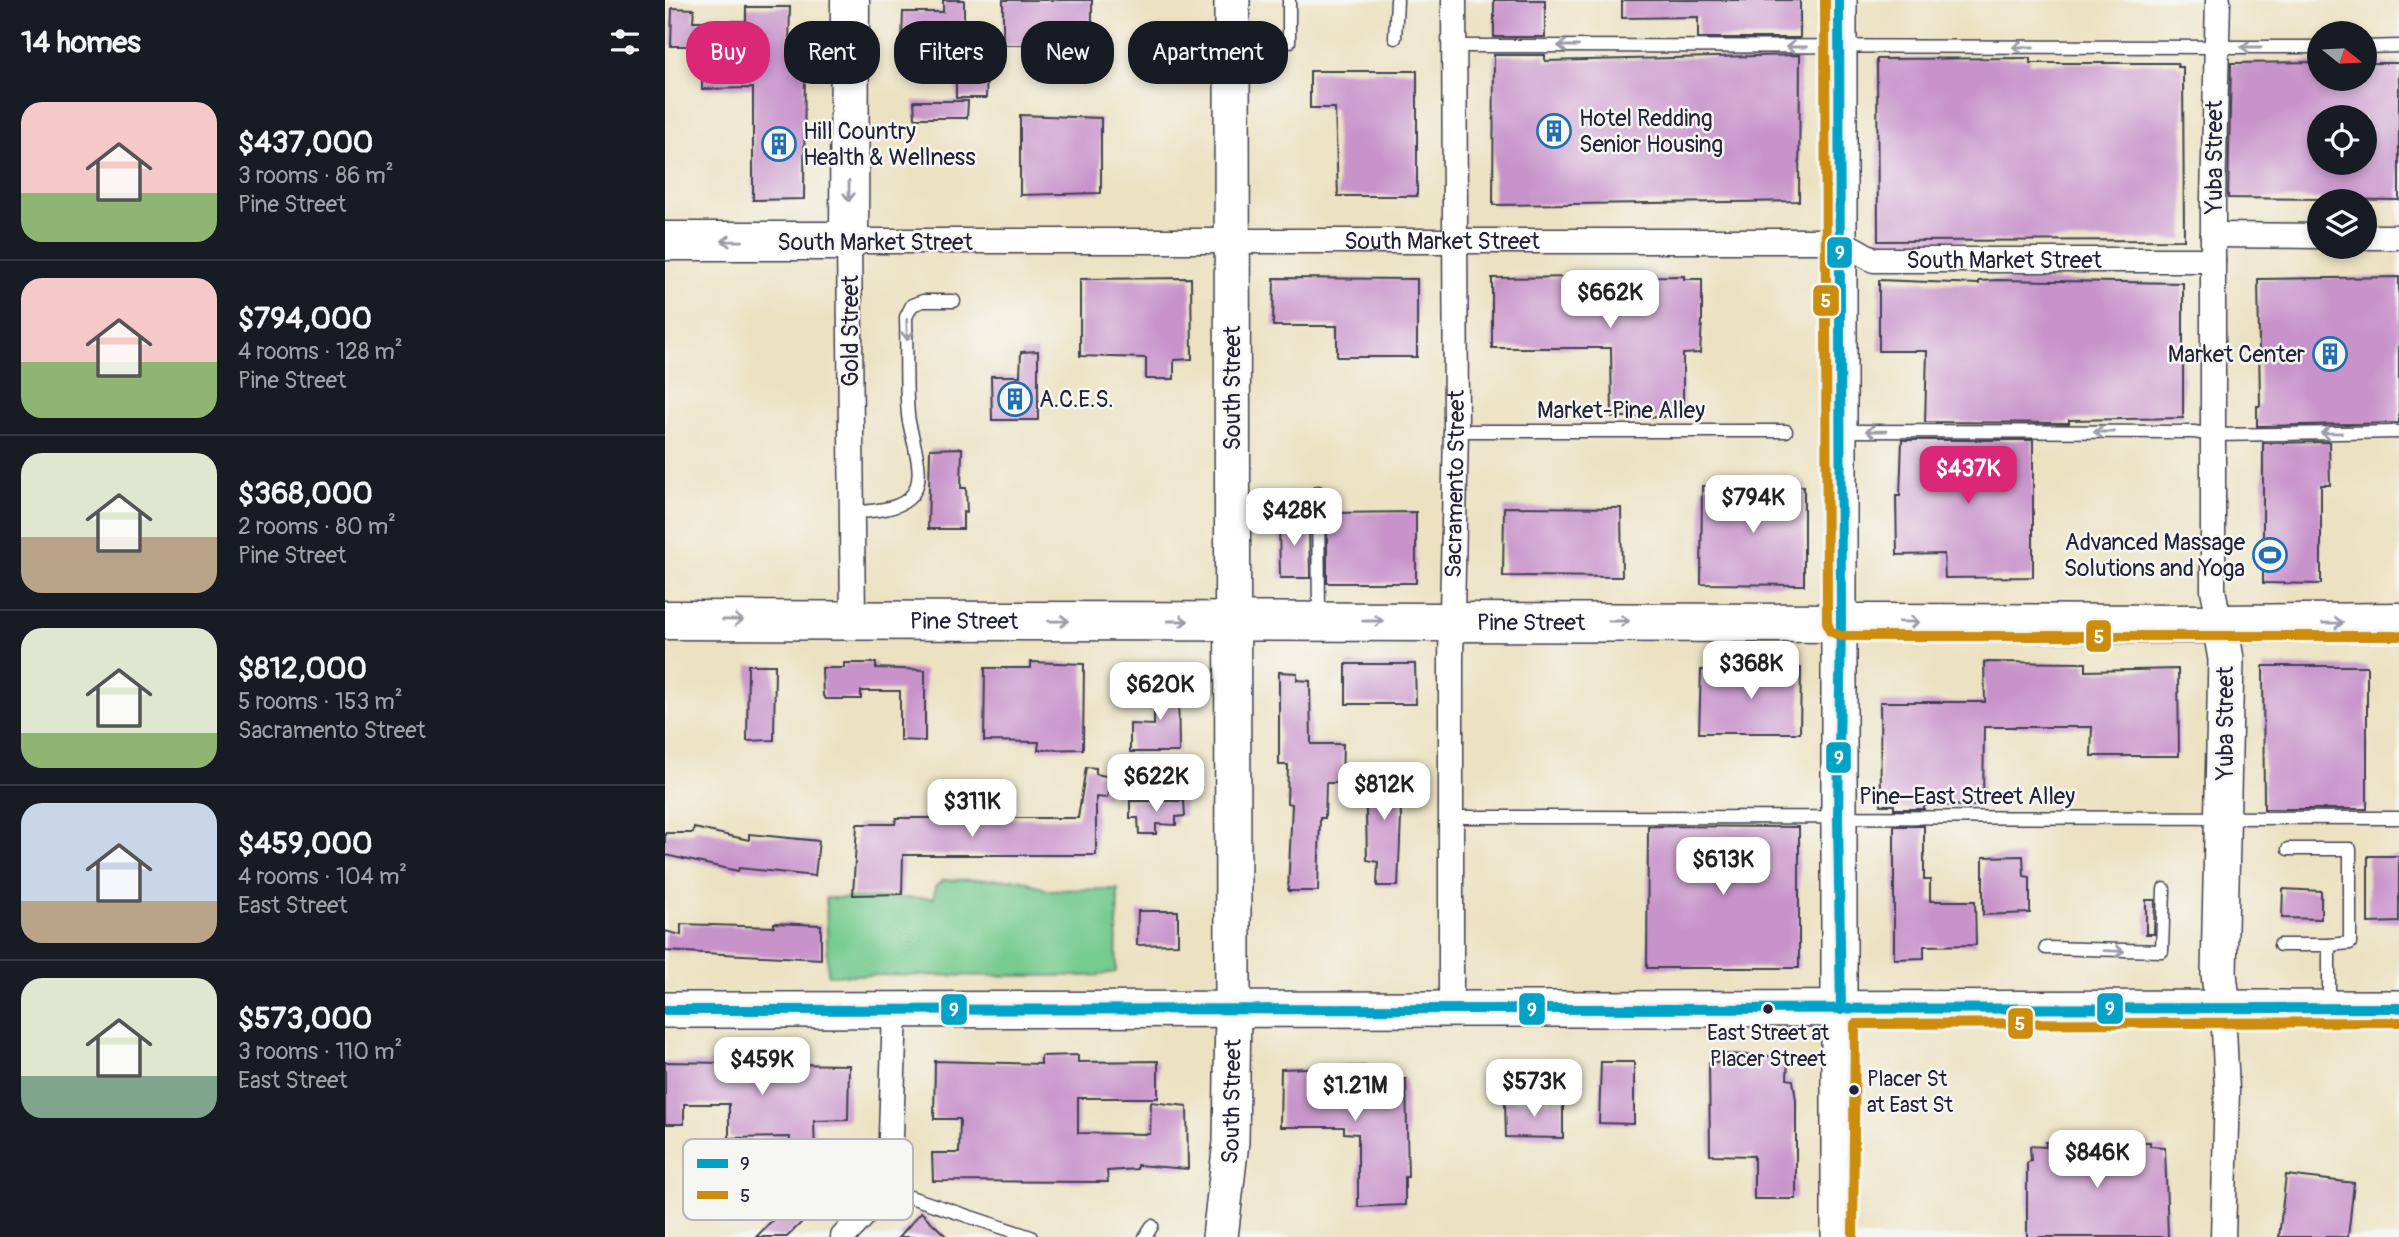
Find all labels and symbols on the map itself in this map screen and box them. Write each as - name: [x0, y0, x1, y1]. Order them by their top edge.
- north arrow: [2307, 21, 2377, 91]
- one-way arrow: [1557, 39, 1580, 53]
- one-way arrow: [1784, 40, 1807, 54]
- one-way arrow: [2012, 40, 2035, 54]
- one-way arrow: [2239, 40, 2262, 54]
- street label: Yuba Street: [2200, 99, 2229, 215]
- place label: Hotel Redding Senior Housing: [1579, 104, 1723, 159]
- building icon: Hotel Redding Senior Housing: [1535, 112, 1573, 150]
- place label: Hill Country Health & Wellness: [803, 117, 975, 172]
- building icon: Hill Country Health & Wellness: [760, 125, 798, 163]
- one-way arrow: [842, 179, 856, 202]
- street label: South Market Street: [1344, 227, 1540, 256]
- street label: South Market Street: [777, 228, 973, 257]
- one-way arrow: [721, 234, 744, 248]
- line badge: 9: [1826, 236, 1853, 269]
- text: 9: [1835, 241, 1845, 265]
- street label: South Market Street: [1906, 246, 2103, 275]
- pin: $662K: [1561, 270, 1659, 330]
- street label: Gold Street: [836, 274, 865, 387]
- line badge: 5: [1812, 284, 1840, 317]
- text: 5: [1821, 289, 1831, 313]
- one-way arrow: [900, 318, 913, 341]
- street label: South Street: [1218, 325, 1247, 450]
- building icon: Market Center: [2311, 335, 2349, 373]
- place label: Market Center: [2168, 340, 2305, 369]
- building icon: A.C.E.S.: [996, 380, 1034, 418]
- place label: A.C.E.S.: [1039, 385, 1114, 414]
- street label: Sacramento Street: [1439, 389, 1471, 578]
- street label: Market-Pine Alley: [1537, 396, 1705, 425]
- one-way arrow: [1865, 425, 1888, 438]
- one-way arrow: [2092, 425, 2115, 439]
- one-way arrow: [2320, 426, 2343, 440]
- pin: $437K: [1919, 447, 2017, 506]
- pin: $794K: [1704, 476, 1802, 535]
- pin: $428K: [1245, 489, 1343, 548]
- place label: Advanced Massage Solutions and Yoga: [2064, 528, 2246, 583]
- sports icon: Advanced Massage Solutions and Yoga: [2251, 536, 2289, 574]
- street label: Pine Street: [910, 607, 1019, 636]
- street label: Pine Street: [1477, 608, 1586, 637]
- one-way arrow: [721, 613, 744, 627]
- one-way arrow: [1047, 614, 1070, 627]
- one-way arrow: [1166, 614, 1189, 628]
- one-way arrow: [1362, 614, 1385, 628]
- one-way arrow: [1607, 614, 1630, 628]
- one-way arrow: [1898, 615, 1921, 629]
- one-way arrow: [2321, 616, 2344, 629]
- line badge: 5: [2085, 619, 2112, 653]
- text: 5: [2094, 625, 2104, 649]
- pin: $368K: [1702, 642, 1800, 701]
- pin: $620K: [1111, 662, 1209, 722]
- street label: Yuba Street: [2211, 665, 2240, 781]
- line badge: 9: [1825, 741, 1852, 774]
- text: 9: [1834, 746, 1844, 770]
- pin: $622K: [1107, 754, 1205, 814]
- pin: $812K: [1335, 762, 1433, 822]
- pin: $311K: [923, 780, 1021, 839]
- street label: Pine–East Street Alley: [1859, 782, 2075, 811]
- pin: $613K: [1674, 838, 1772, 897]
- one-way arrow: [2103, 944, 2126, 957]
- line badge: 9: [1518, 992, 1546, 1026]
- line badge: 9: [2096, 992, 2124, 1025]
- line badge: 9: [940, 993, 968, 1026]
- text: 9: [2105, 997, 2115, 1021]
- text: 9: [949, 998, 959, 1022]
- text: 9: [1527, 998, 1537, 1022]
- marker: East Street at Placer Street: [1761, 1002, 1775, 1016]
- line badge: 5: [2007, 1007, 2034, 1040]
- text: 5: [2015, 1012, 2025, 1036]
- place label: East Street at Placer Street: [1707, 1020, 1830, 1073]
- pin: $459K: [713, 1038, 811, 1097]
- street label: South Street: [1215, 1038, 1248, 1166]
- pin: $573K: [1485, 1060, 1583, 1119]
- pin: $1.21M: [1298, 1064, 1412, 1123]
- place label: Placer St at East St: [1867, 1066, 1953, 1119]
- marker: Placer St at East St: [1847, 1083, 1861, 1097]
- pin: $846K: [2048, 1130, 2146, 1190]
- legend: [683, 1139, 913, 1220]
- text: 9: [740, 1152, 750, 1176]
- text: 5: [740, 1184, 750, 1208]

